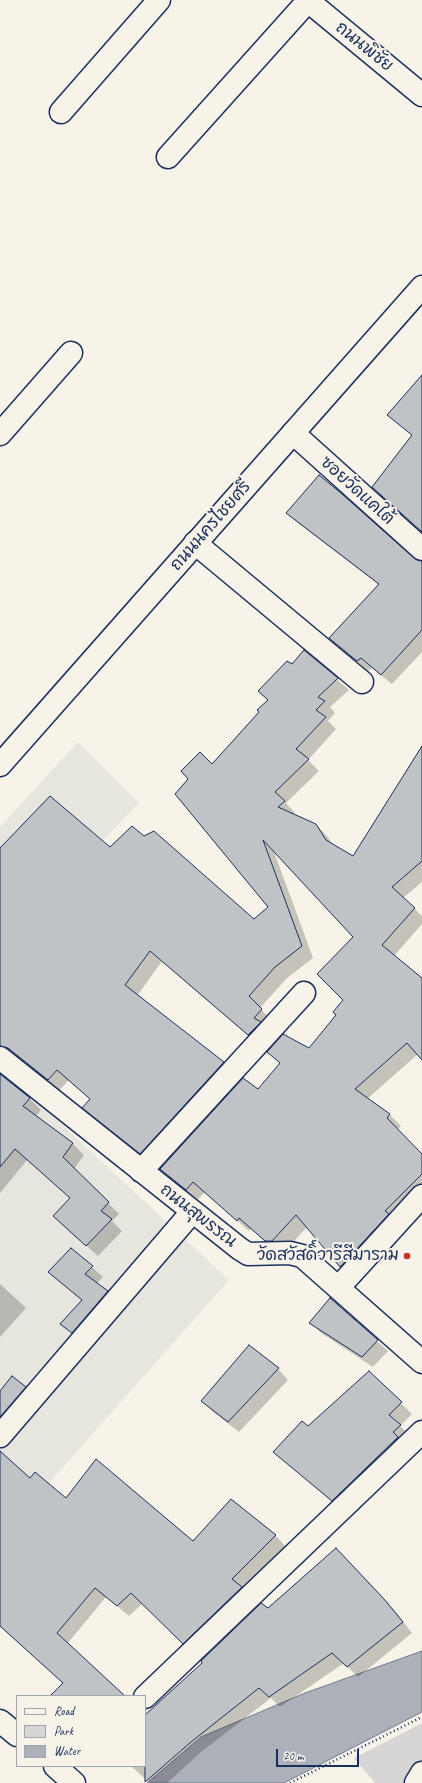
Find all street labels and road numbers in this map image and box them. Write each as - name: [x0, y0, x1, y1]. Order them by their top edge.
- street label: ถนนพิชัย: [331, 18, 397, 76]
- street label: ซอยวัดแคใต้: [316, 452, 398, 530]
- street label: ถนนนครไชยศรี: [166, 477, 256, 575]
- street label: ถนนสุพรรณ: [156, 1180, 240, 1252]

